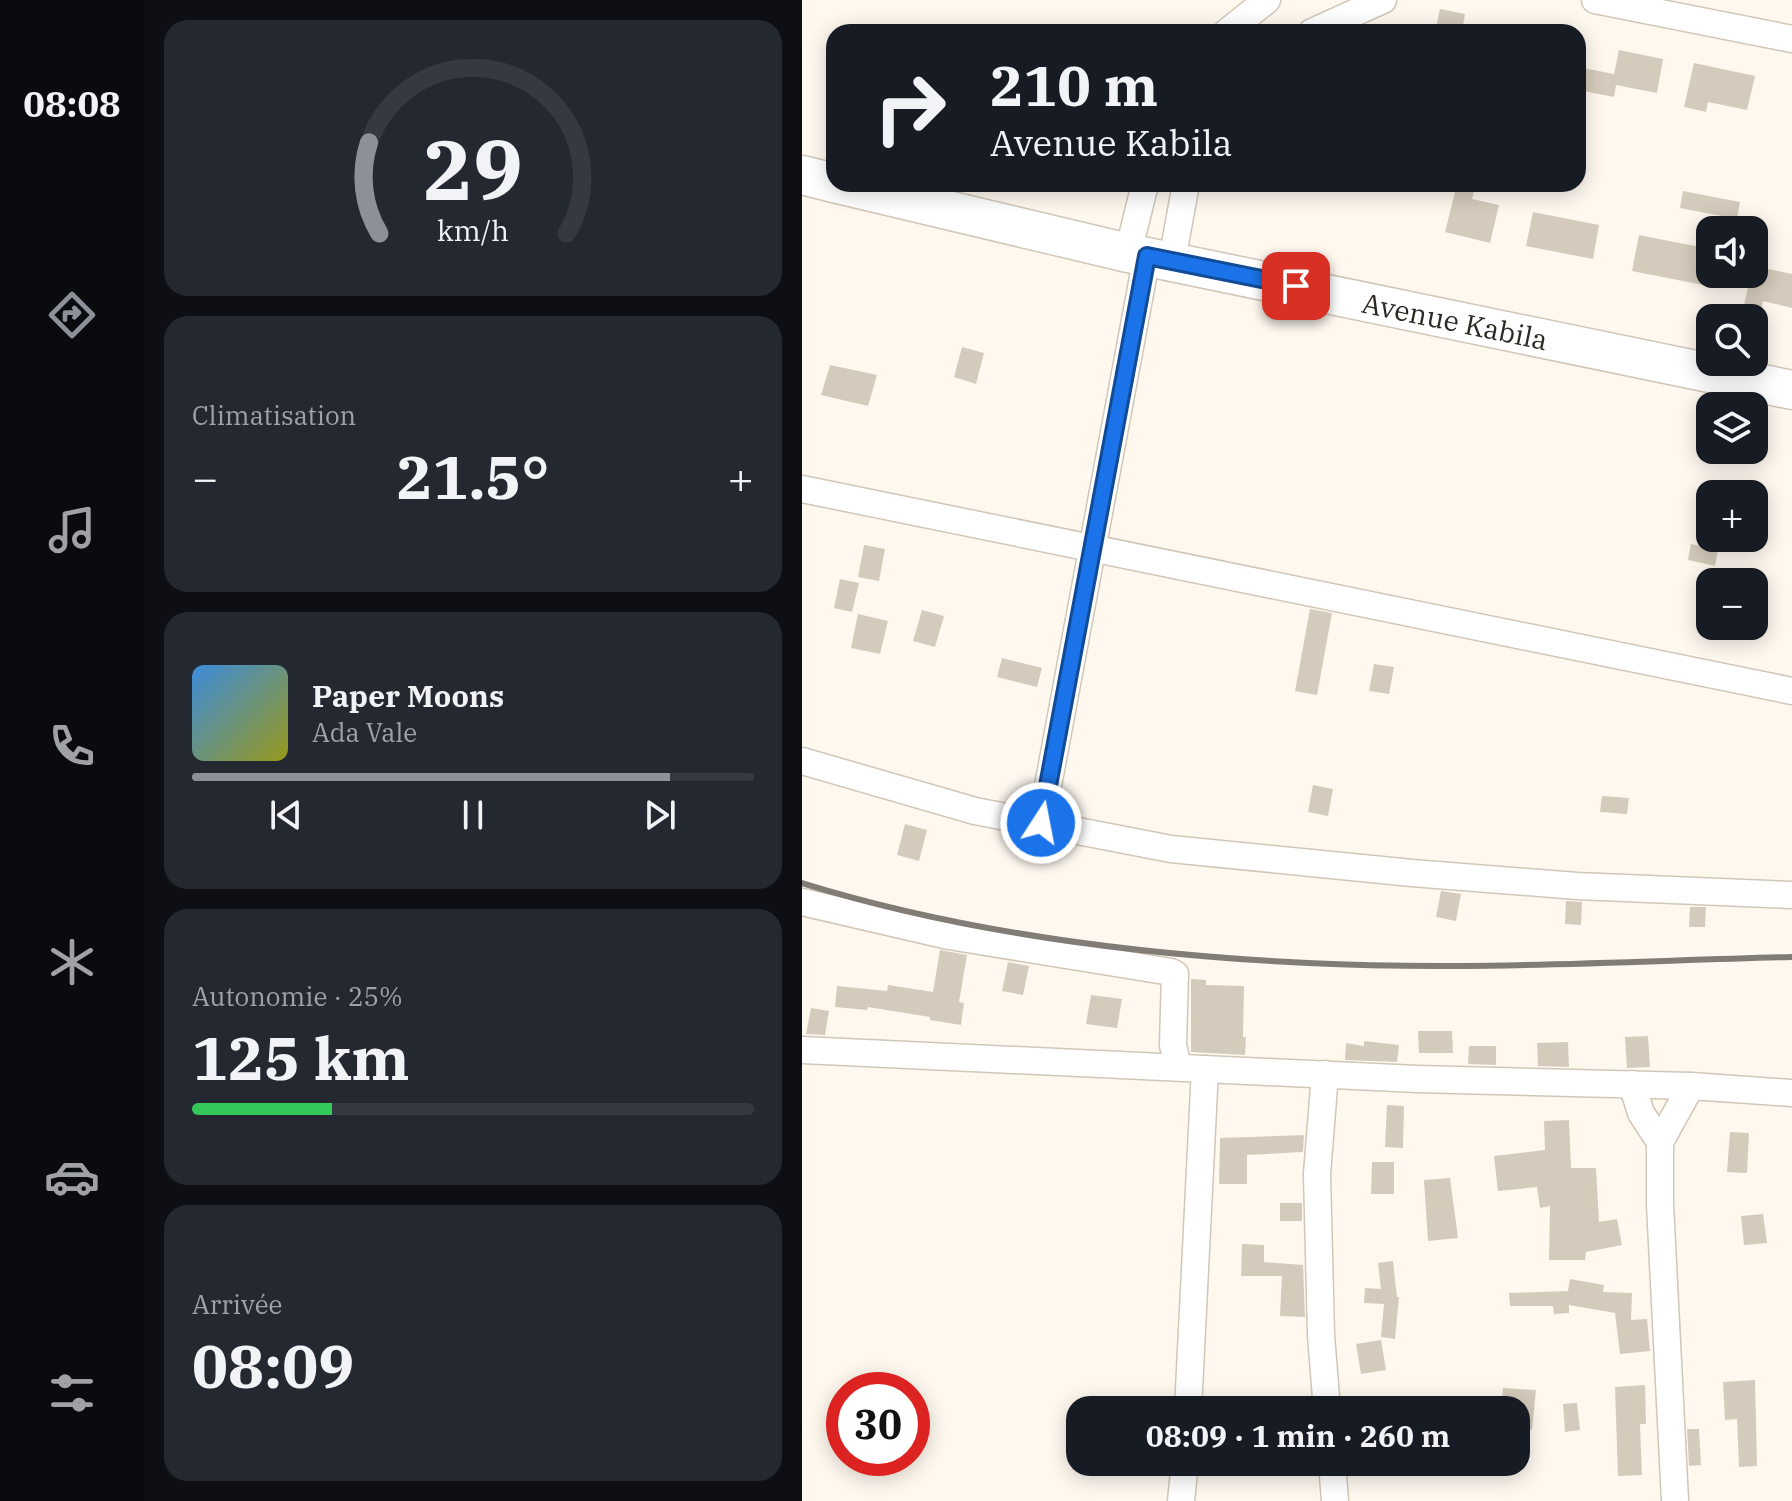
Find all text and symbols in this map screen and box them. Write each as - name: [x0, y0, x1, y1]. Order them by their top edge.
- text: 210 m: [990, 49, 1158, 121]
- icon: right: [858, 56, 962, 160]
- text: 08:08: [23, 80, 121, 127]
- text: 29: [423, 115, 523, 223]
- text: Avenue Kabila: [990, 119, 1232, 166]
- text: km/h: [437, 212, 509, 249]
- map controls: [1696, 216, 1768, 640]
- button: sound: [1696, 216, 1768, 288]
- pin: [1262, 252, 1330, 320]
- icon: arrive: [1274, 264, 1318, 308]
- street label: Avenue Kabila: [1359, 283, 1551, 358]
- icon: directions: [44, 287, 100, 343]
- button: search: [1696, 304, 1768, 376]
- button: layers: [1696, 392, 1768, 464]
- text: Climatisation: [192, 398, 356, 432]
- text: 21.5°: [396, 437, 550, 516]
- text: −: [192, 449, 218, 506]
- text: +: [728, 449, 754, 506]
- button: +: [1696, 480, 1768, 552]
- icon: music: [44, 502, 100, 558]
- button: −: [1696, 568, 1768, 640]
- text: Paper Moons: [312, 676, 504, 715]
- text: Ada Vale: [312, 715, 417, 749]
- icon: phone: [44, 718, 100, 774]
- position arrow: [999, 781, 1083, 865]
- icon: previous: [264, 793, 308, 837]
- icon: pause: [451, 793, 495, 837]
- icon: next: [638, 793, 682, 837]
- icon: climate: [44, 934, 100, 990]
- text: Autonomie · 25%: [192, 979, 403, 1013]
- text: 125 km: [192, 1018, 410, 1097]
- icon: car: [44, 1149, 100, 1205]
- text: Arrivée: [192, 1287, 283, 1321]
- text: 08:09: [192, 1326, 354, 1405]
- icon: filters: [44, 1365, 100, 1421]
- speed limit sign: 30: [826, 1372, 930, 1476]
- text: 08:09 · 1 min · 260 m: [1146, 1416, 1450, 1455]

